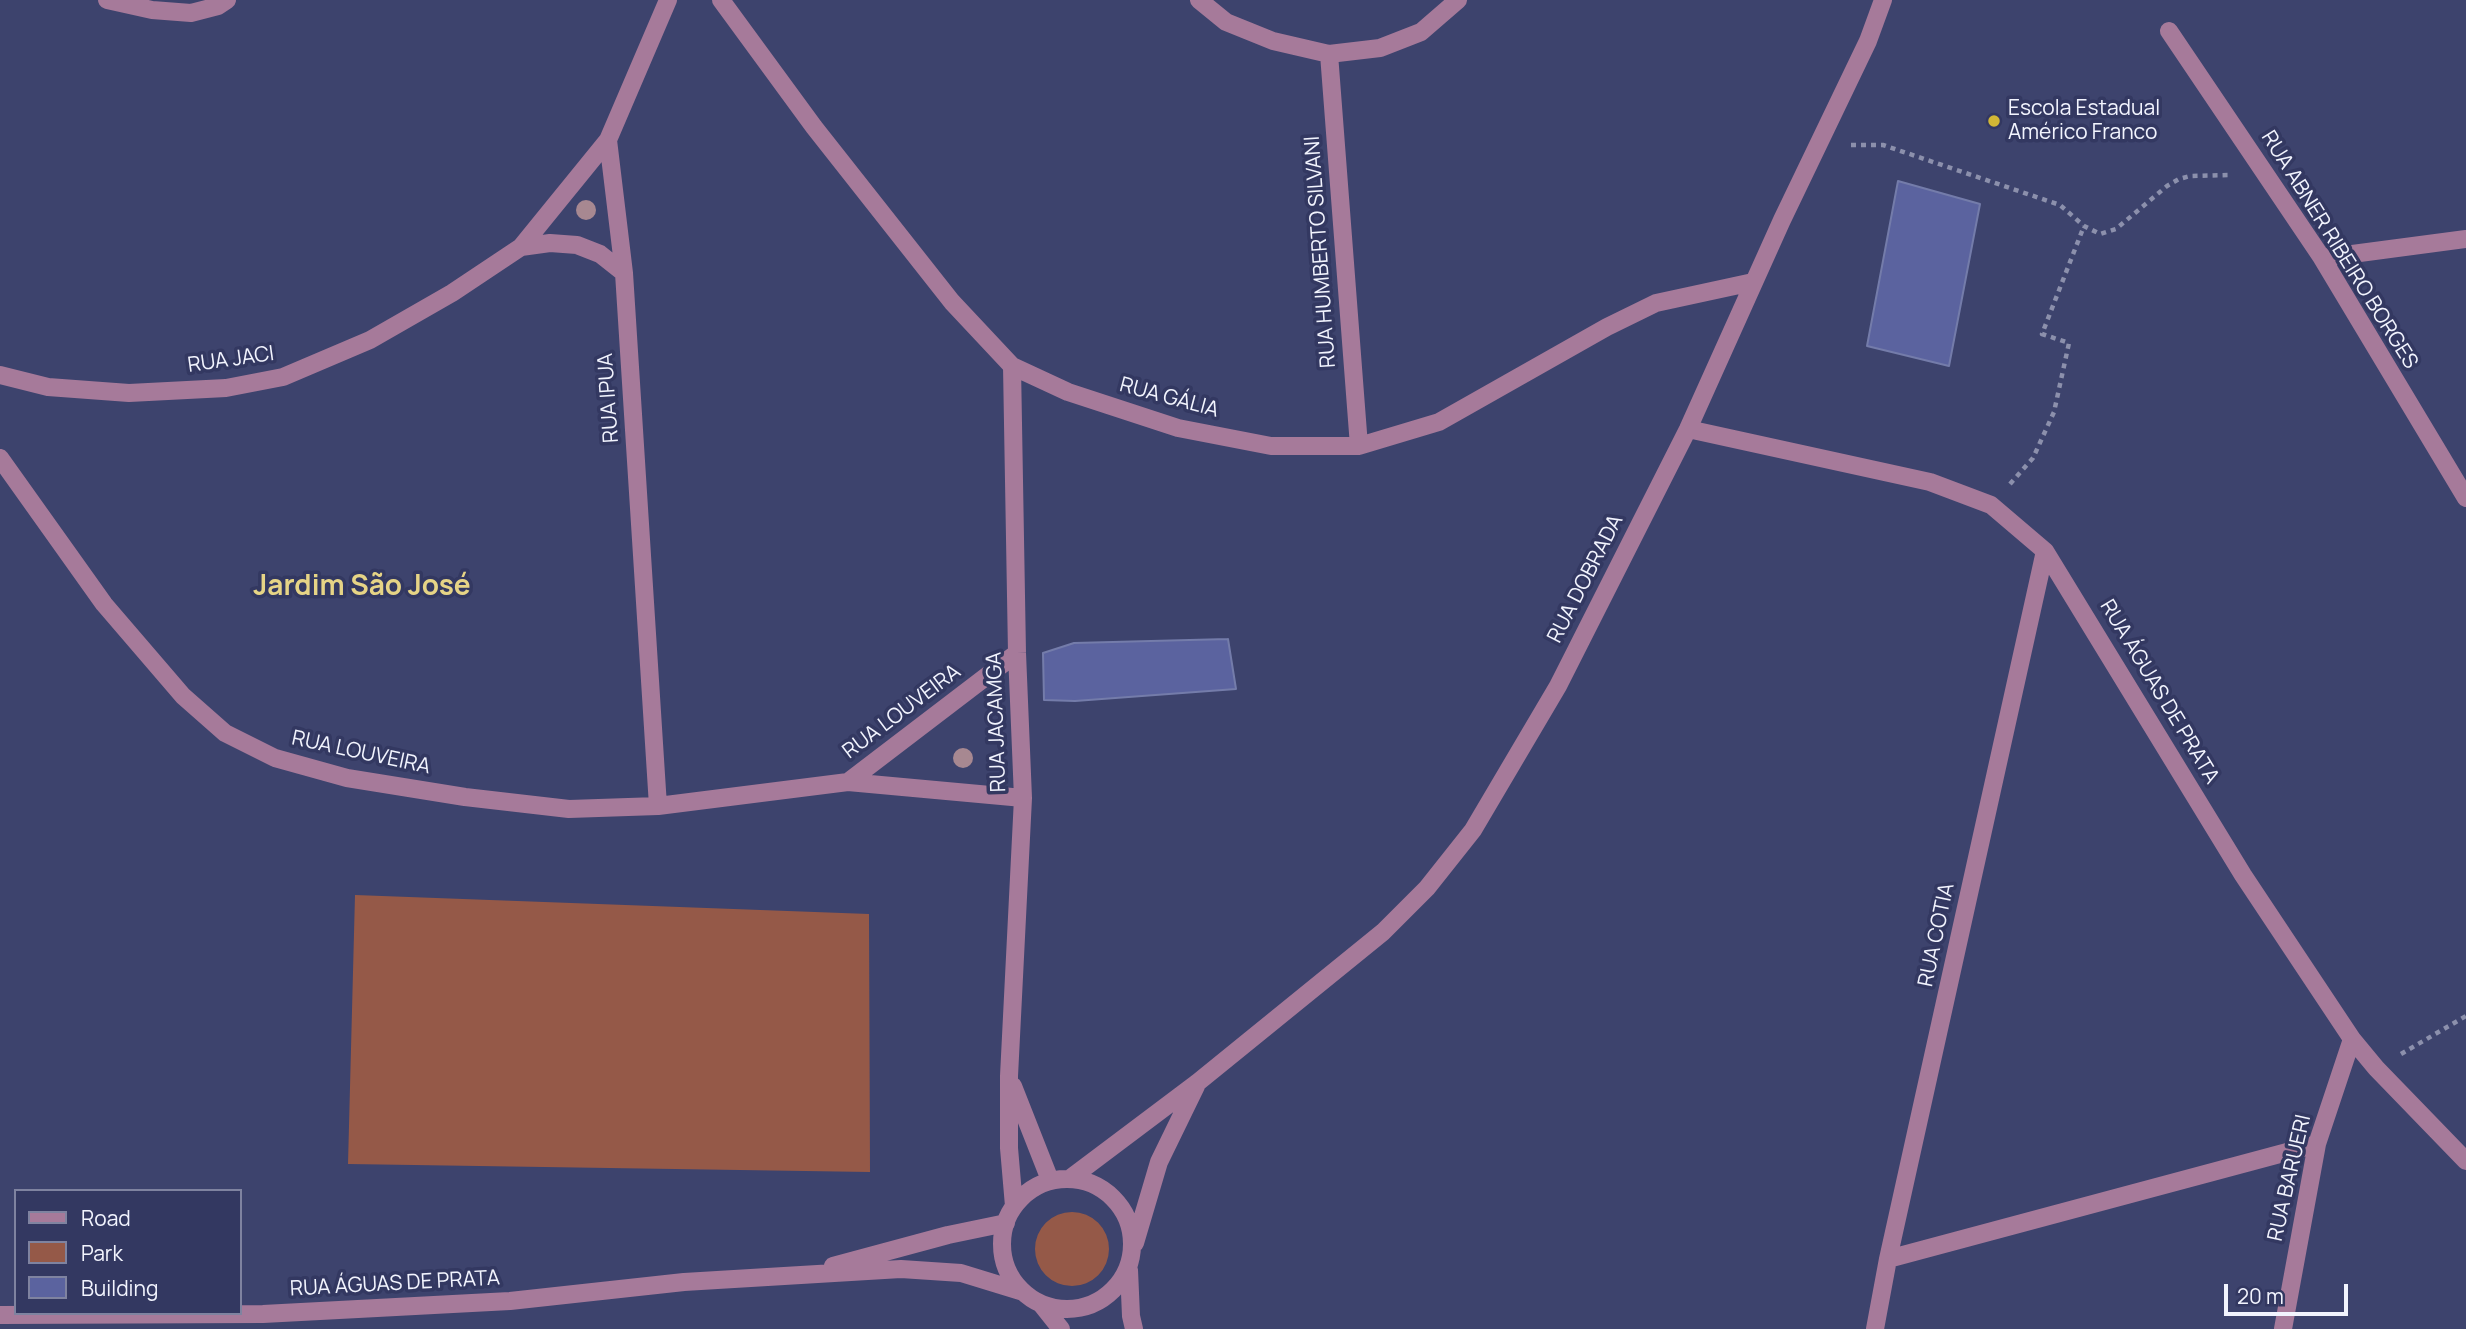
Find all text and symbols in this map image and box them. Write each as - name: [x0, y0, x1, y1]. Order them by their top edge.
- place label: Escola Estadual Américo Franco: [2008, 96, 2160, 146]
- marker: Escola Estadual Américo Franco: [1986, 113, 2002, 129]
- street label: RUA ABNER RIBEIRO BORGES: [2255, 126, 2423, 374]
- street label: RUA HUMBERTO SILVANI: [1300, 135, 1342, 369]
- street label: RUA JACI: [186, 341, 276, 379]
- street label: RUA IPUA: [593, 352, 625, 444]
- street label: RUA GÁLIA: [1117, 373, 1221, 423]
- street label: RUA DOBRADA: [1543, 511, 1629, 647]
- district label: Jardim São José: [253, 570, 471, 604]
- street label: RUA ÁGUAS DE PRATA: [2094, 595, 2224, 789]
- street label: RUA JACAMGA: [982, 651, 1012, 793]
- street label: RUA LOUVEIRA: [838, 659, 966, 765]
- street label: RUA LOUVEIRA: [289, 726, 433, 780]
- street label: RUA COTIA: [1914, 881, 1960, 989]
- street label: RUA BARUERI: [2263, 1112, 2317, 1244]
- legend: [14, 1189, 242, 1315]
- text: Road: [81, 1204, 131, 1232]
- text: Park: [81, 1239, 123, 1267]
- street label: RUA ÁGUAS DE PRATA: [289, 1266, 501, 1302]
- scale bar: [2228, 1270, 2352, 1314]
- text: Building: [81, 1274, 158, 1302]
- text: 20 m: [2237, 1282, 2284, 1310]

